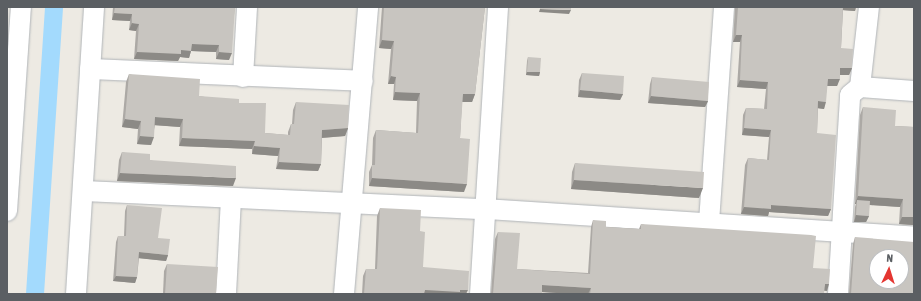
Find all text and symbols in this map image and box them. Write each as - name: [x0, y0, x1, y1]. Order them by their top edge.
- north arrow: [869, 249, 909, 289]
- text: N: [886, 252, 893, 264]

